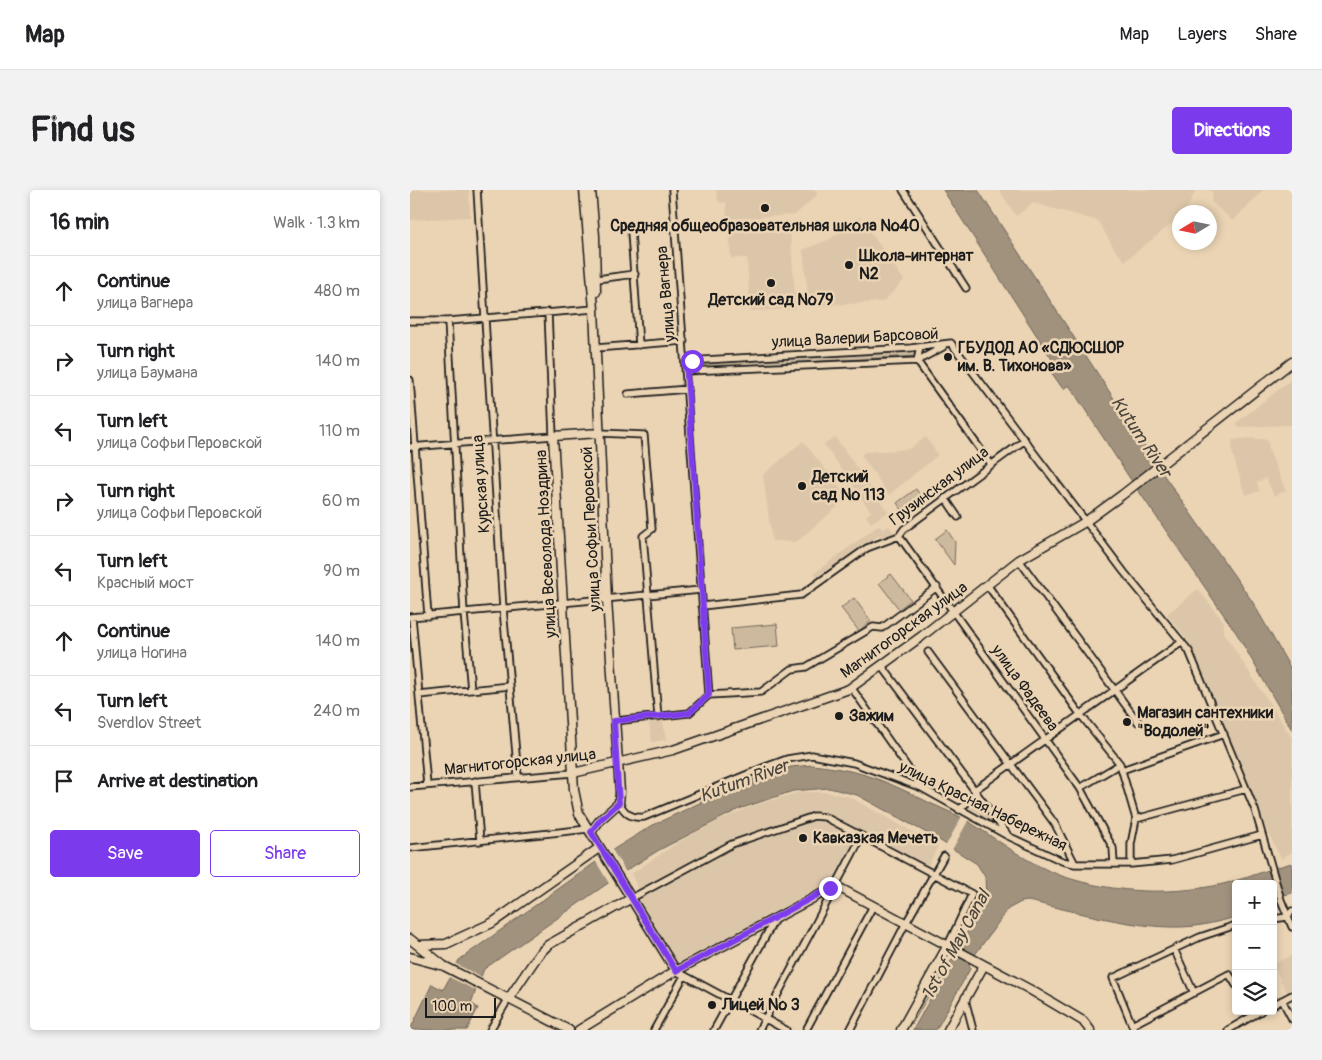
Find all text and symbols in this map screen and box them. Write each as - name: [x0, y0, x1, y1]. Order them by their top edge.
- text: Map: [25, 20, 65, 49]
- text: Map: [1120, 23, 1149, 46]
- text: Layers: [1177, 23, 1227, 46]
- text: Share: [1255, 23, 1297, 46]
- button: Directions: [1172, 107, 1292, 154]
- text: Find us: [30, 108, 135, 152]
- marker: Средняя общеобразовательная школа №40: [759, 202, 771, 214]
- north arrow: [1172, 205, 1217, 250]
- text: 16 min: [50, 209, 109, 236]
- text: Walk · 1.3 km: [273, 213, 360, 233]
- place label: Средняя общеобразовательная школа №40: [610, 216, 920, 236]
- street label: улица Вагнера: [652, 245, 680, 344]
- place label: Школа-интернат N2: [858, 246, 975, 284]
- marker: Школа-интернат N2: [843, 259, 855, 271]
- text: Continue: [97, 269, 170, 293]
- icon: ahead: [50, 277, 78, 305]
- marker: Детский сад №79: [765, 277, 777, 289]
- text: 480 m: [314, 281, 360, 301]
- place label: Детский сад №79: [708, 290, 833, 310]
- text: улица Вагнера: [97, 293, 193, 313]
- street label: улица Валерии Барсовой: [770, 324, 939, 352]
- place label: ГБУДОД АО «СДЮСШОР им. В. Тихонова»: [957, 338, 1125, 376]
- text: Turn right: [97, 339, 175, 363]
- icon: right: [50, 347, 78, 375]
- route start: [681, 350, 704, 373]
- text: 140 m: [316, 351, 360, 371]
- marker: ГБУДОД АО «СДЮСШОР им. В. Тихонова»: [942, 351, 954, 363]
- text: улица Баумана: [97, 363, 198, 383]
- water label: Kutum River: [1105, 392, 1178, 484]
- text: Turn left: [97, 409, 167, 433]
- icon: left: [50, 417, 78, 445]
- text: 110 m: [319, 421, 360, 441]
- text: улица Софьи Перовской: [97, 433, 262, 453]
- street label: Курская улица: [468, 434, 494, 534]
- street label: Грузинская улица: [885, 442, 993, 530]
- street label: улица Софьи Перовской: [577, 446, 605, 613]
- street label: улица Всеволода Ноздрина: [531, 449, 561, 640]
- place label: Детский сад № 113: [811, 467, 885, 505]
- text: Turn right: [97, 479, 175, 503]
- marker: Детский сад № 113: [796, 480, 808, 492]
- icon: right: [50, 487, 78, 515]
- text: 60 m: [322, 491, 360, 511]
- text: улица Софьи Перовской: [97, 503, 262, 523]
- text: Turn left: [97, 549, 167, 573]
- icon: left: [50, 557, 78, 585]
- text: 90 m: [323, 561, 360, 581]
- text: Красный мост: [97, 573, 194, 593]
- street label: Магнитогорская улица: [836, 577, 972, 683]
- text: Continue: [97, 619, 170, 643]
- icon: ahead: [50, 627, 78, 655]
- text: 140 m: [316, 631, 360, 651]
- street label: улица Фадеева: [986, 640, 1063, 735]
- text: улица Ногина: [97, 643, 187, 663]
- text: Turn left: [97, 689, 167, 713]
- icon: left: [50, 697, 78, 725]
- text: 240 m: [313, 701, 360, 721]
- place label: Магазин сантехники "Водолей": [1137, 703, 1274, 741]
- place label: Зажим: [849, 706, 894, 726]
- marker: Зажим: [833, 710, 845, 722]
- text: Sverdlov Street: [97, 713, 201, 733]
- marker: Магазин сантехники "Водолей": [1121, 716, 1133, 728]
- street label: Магнитогорская улица: [443, 744, 597, 780]
- water label: Kutum River: [696, 753, 794, 808]
- street label: улица Красная Набережная: [895, 756, 1070, 856]
- icon: arrive: [50, 767, 78, 795]
- text: Arrive at destination: [97, 769, 258, 793]
- place label: Кавказкая Мечеть: [813, 828, 938, 848]
- button: Save: [50, 830, 200, 877]
- button: Share: [210, 830, 360, 877]
- marker: Кавказкая Мечеть: [797, 832, 809, 844]
- route end: [819, 877, 842, 900]
- map controls: [1232, 880, 1277, 1015]
- button: +: [1232, 880, 1277, 925]
- water label: 1st of May Canal: [916, 885, 996, 1004]
- button: −: [1232, 925, 1277, 970]
- button: layers: [1232, 970, 1277, 1015]
- scale bar: [425, 995, 496, 1018]
- place label: Лицей № 3: [721, 995, 800, 1015]
- text: 100 m: [432, 998, 472, 1015]
- marker: Лицей № 3: [706, 999, 718, 1011]

